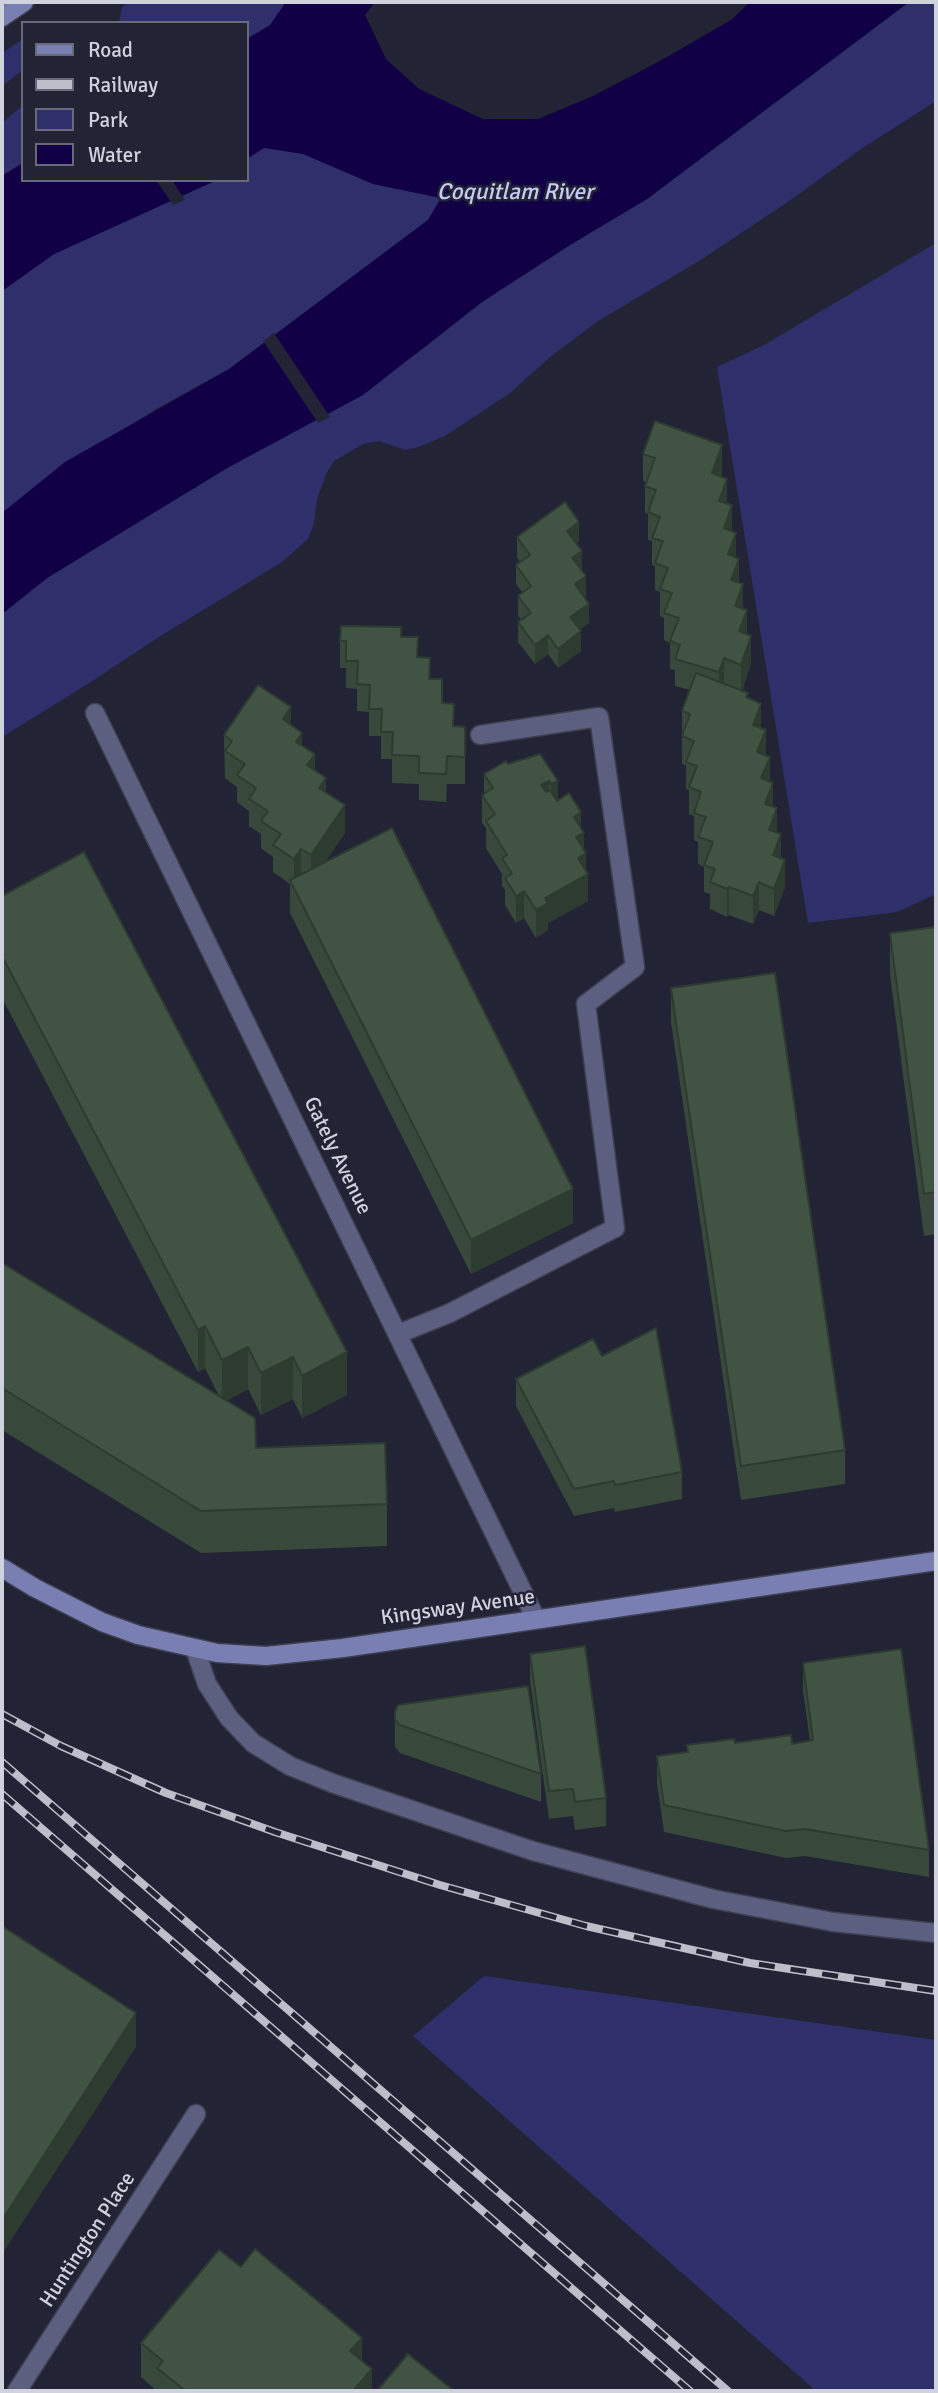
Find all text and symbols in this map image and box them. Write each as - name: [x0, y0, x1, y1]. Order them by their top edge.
- legend: [21, 21, 248, 182]
- text: Road: [88, 37, 133, 63]
- text: Railway: [88, 72, 158, 98]
- text: Park: [88, 107, 128, 133]
- text: Water: [88, 142, 141, 168]
- water label: Coquitlam River: [437, 179, 593, 207]
- street label: Gately Avenue: [298, 1093, 376, 1219]
- street label: Kingsway Avenue: [379, 1585, 537, 1631]
- street label: Huntington Place: [35, 2168, 141, 2312]

